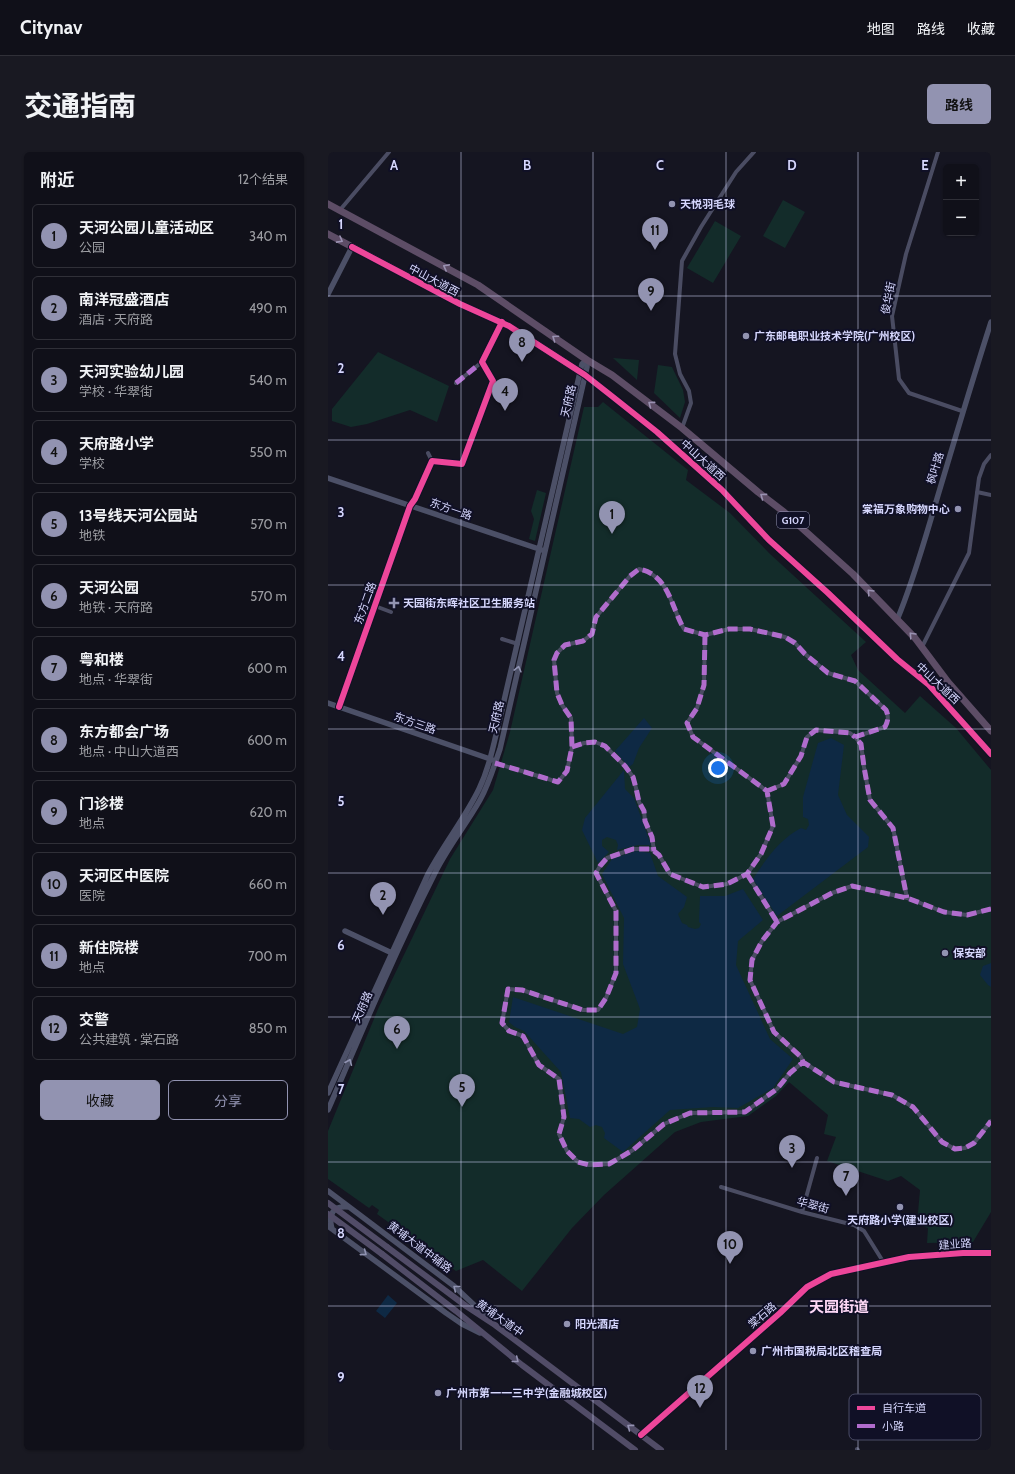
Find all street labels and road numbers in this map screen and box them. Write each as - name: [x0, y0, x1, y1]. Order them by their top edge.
- street label: 中山大道西: [406, 261, 462, 299]
- street label: 俊华街: [878, 280, 898, 316]
- street label: 天府路: [557, 383, 579, 419]
- street label: 中山大道西: [678, 436, 728, 484]
- street label: 枫叶路: [923, 450, 947, 486]
- street label: 东方一路: [428, 495, 474, 523]
- road number: G107: [777, 512, 809, 528]
- street label: 东方二路: [351, 580, 379, 626]
- street label: 中山大道西: [913, 659, 963, 707]
- street label: 天府路: [485, 699, 507, 735]
- street label: 东方三路: [392, 709, 438, 737]
- street label: 天府路: [349, 989, 375, 1025]
- street label: 华翠街: [795, 1194, 831, 1216]
- street label: 黄埔大道中辅路: [385, 1218, 455, 1276]
- street label: 建业路: [938, 1236, 972, 1252]
- street label: 黄埔大道中: [473, 1296, 527, 1340]
- street label: 棠石路: [745, 1299, 779, 1331]

